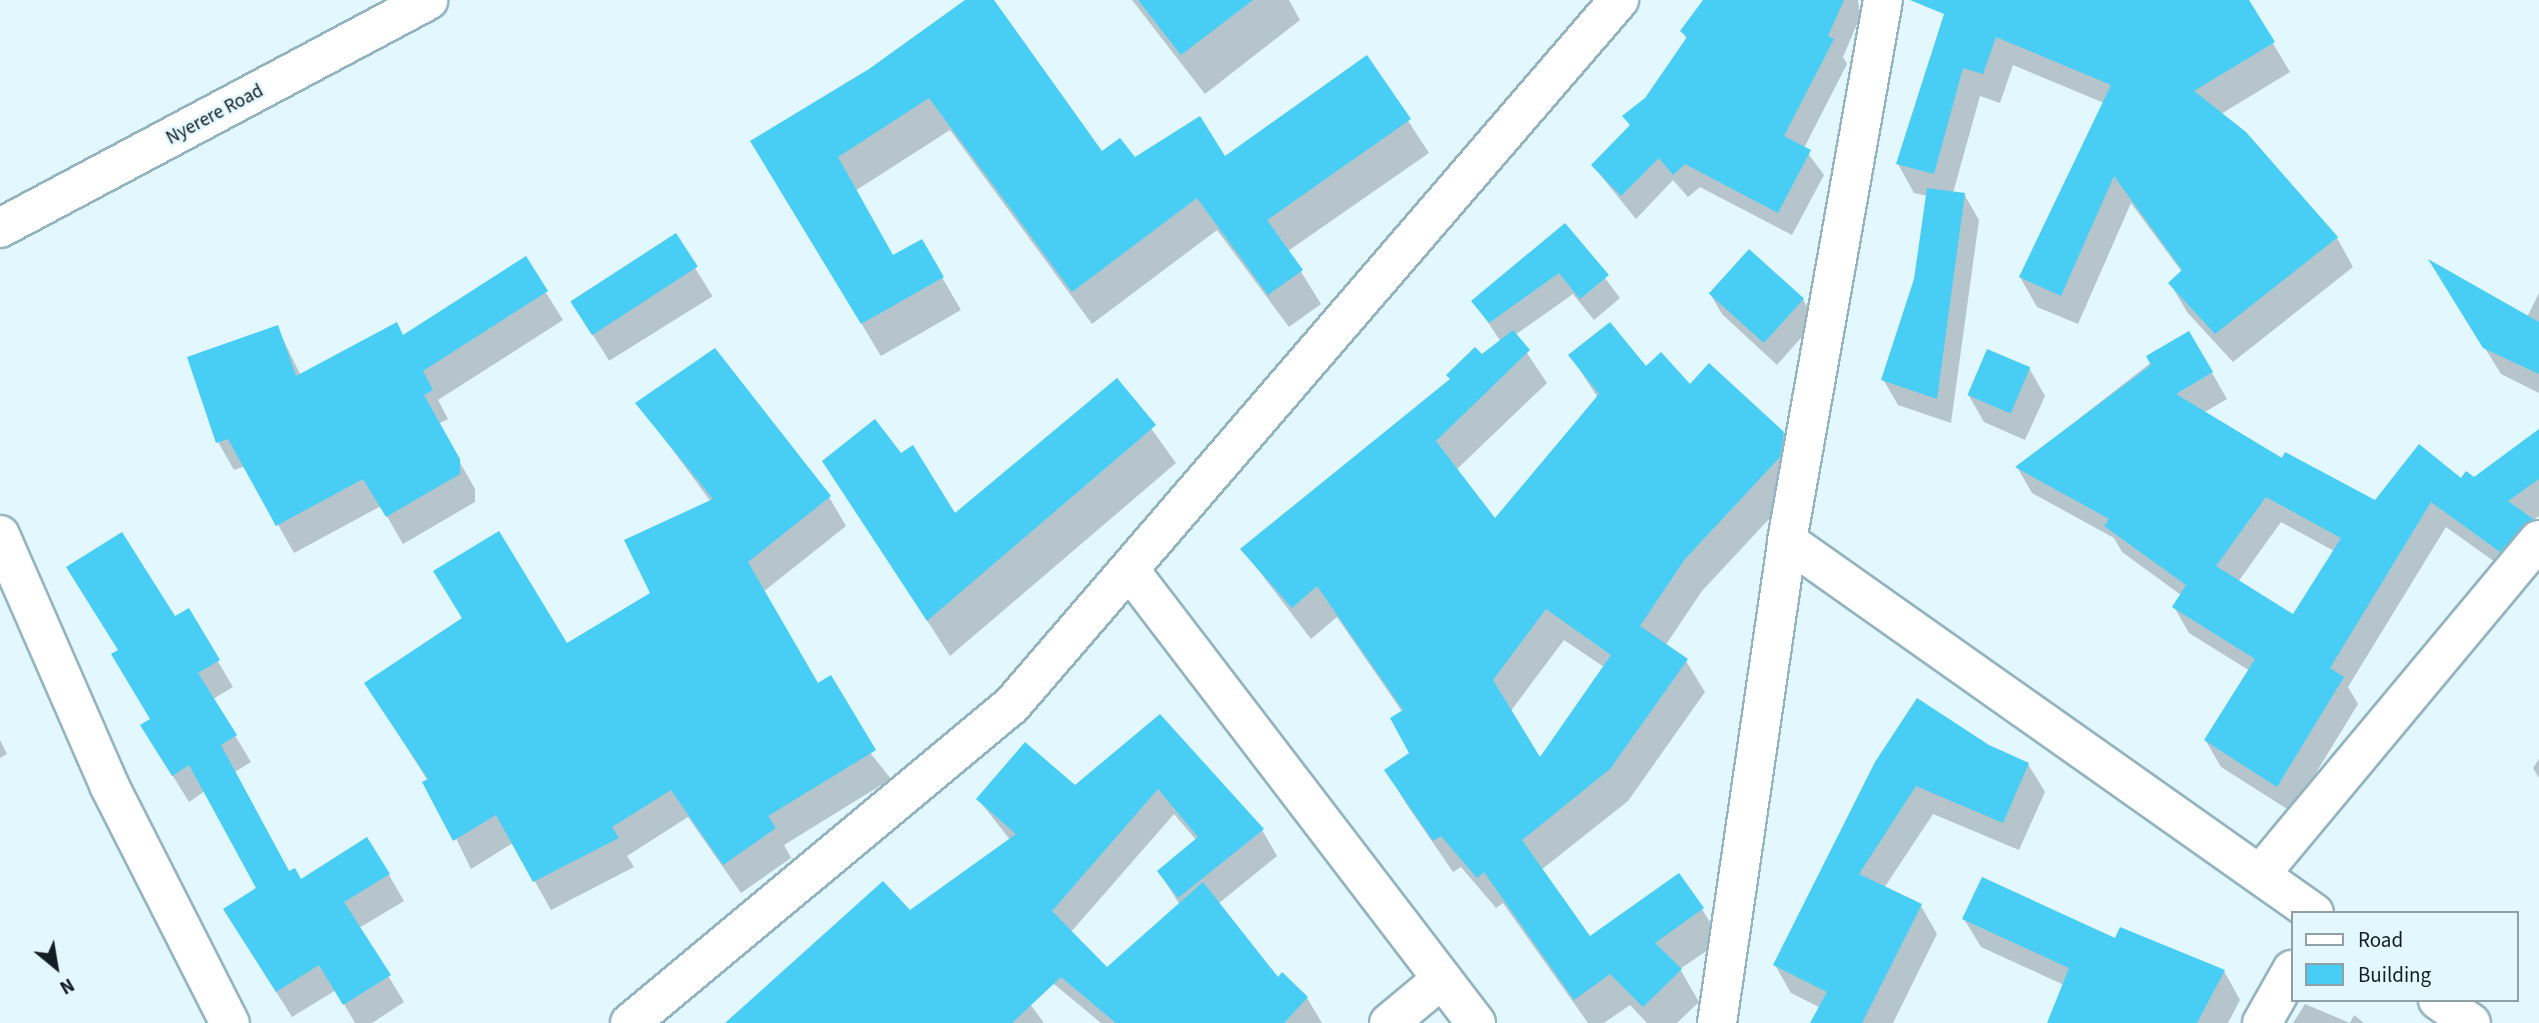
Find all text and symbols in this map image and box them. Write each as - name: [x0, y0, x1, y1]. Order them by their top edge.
- street label: Nyerere Road: [163, 80, 267, 150]
- legend: [2290, 911, 2518, 1002]
- text: Road: [2358, 925, 2403, 955]
- north arrow: [21, 932, 91, 1002]
- text: Building: [2358, 960, 2431, 990]
- text: N: [55, 971, 79, 1000]

